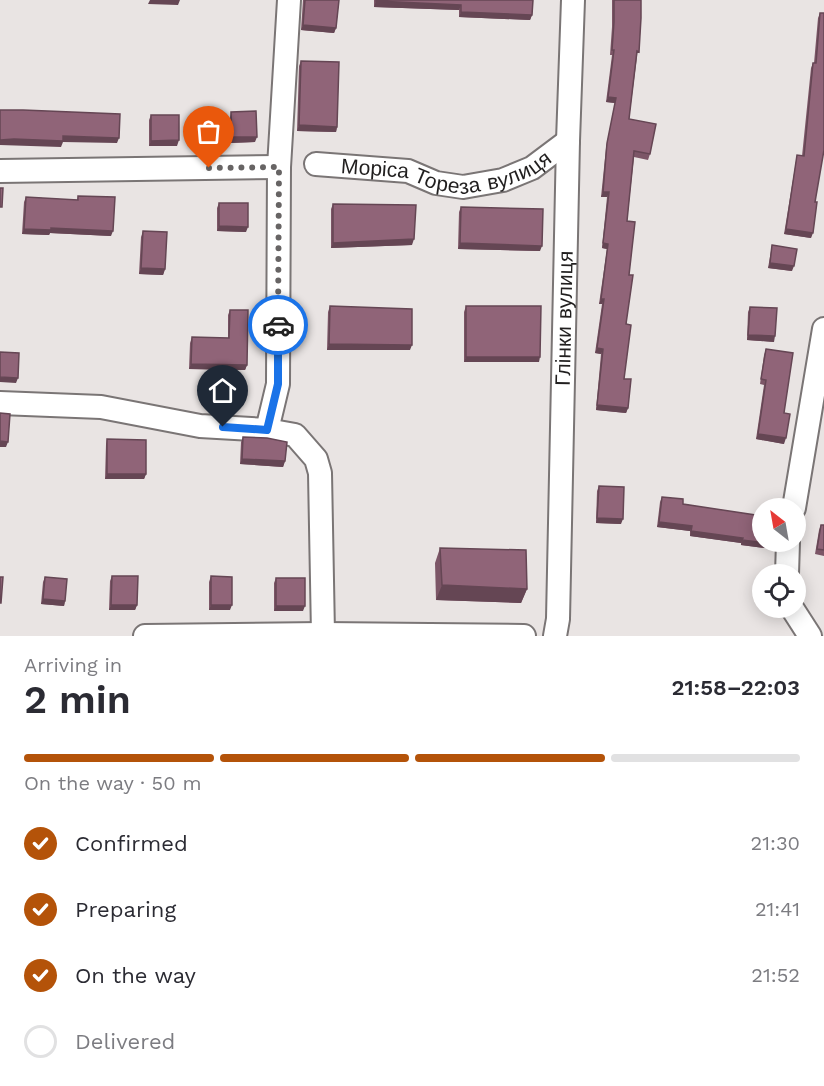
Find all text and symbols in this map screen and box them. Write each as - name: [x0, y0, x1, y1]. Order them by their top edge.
- pin: [183, 106, 234, 168]
- icon: bag: [192, 115, 225, 148]
- street label: Моріса Тореза вулиця: [340, 145, 556, 199]
- street label: Глінки вулиця: [550, 251, 578, 386]
- courier: [248, 295, 308, 355]
- icon: car: [262, 309, 295, 342]
- pin: [197, 365, 248, 427]
- icon: home: [206, 374, 239, 407]
- north arrow: [752, 498, 806, 552]
- map controls: [752, 498, 806, 618]
- button: locate: [752, 564, 806, 618]
- text: Arriving in: [24, 653, 122, 677]
- text: 21:58–22:03: [671, 675, 800, 700]
- text: 2 min: [24, 677, 131, 722]
- text: On the way · 50 m: [24, 771, 202, 795]
- icon: check: [24, 827, 57, 860]
- text: Confirmed: [75, 831, 188, 856]
- text: 21:30: [751, 831, 800, 855]
- icon: check: [24, 893, 57, 926]
- text: Preparing: [75, 897, 176, 922]
- text: 21:41: [755, 897, 800, 921]
- icon: check: [24, 959, 57, 992]
- text: On the way: [75, 963, 196, 988]
- text: 21:52: [751, 963, 800, 987]
- text: Delivered: [75, 1029, 175, 1054]

